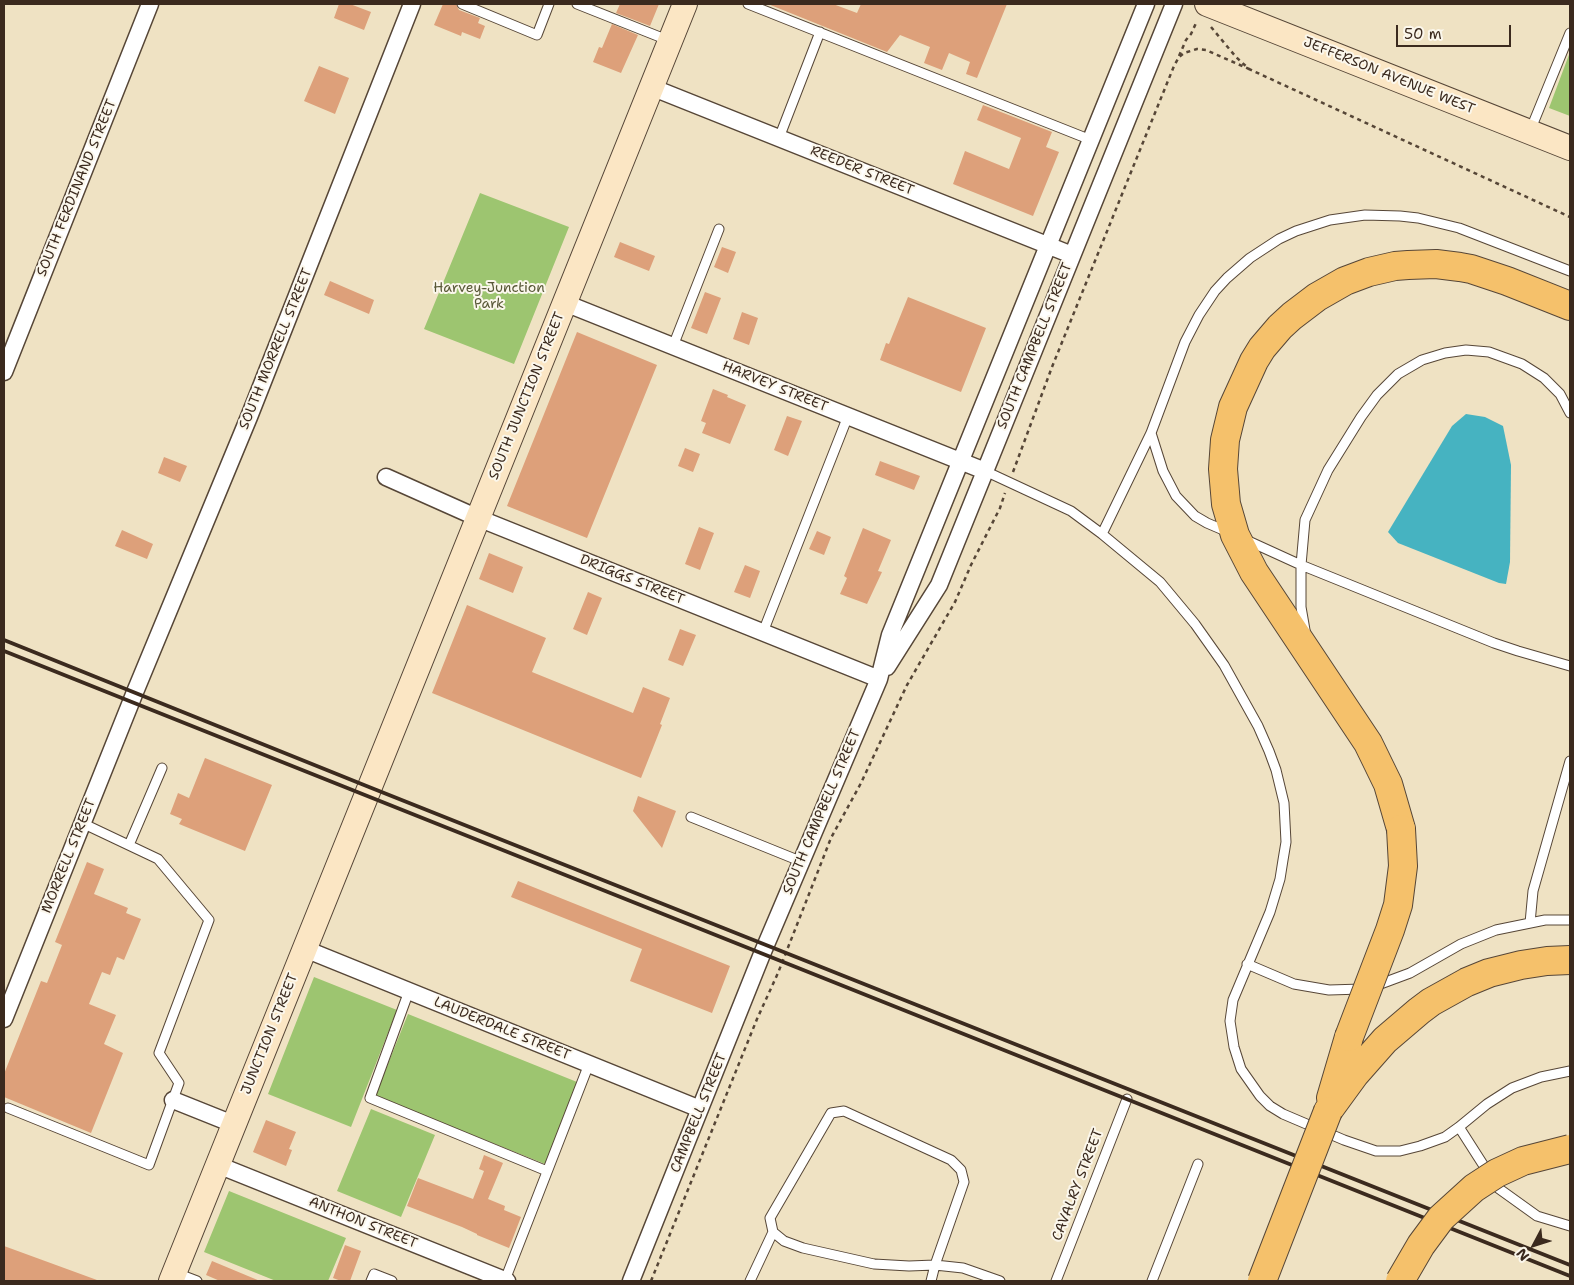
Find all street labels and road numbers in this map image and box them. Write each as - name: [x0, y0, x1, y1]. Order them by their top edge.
- street label: JEFFERSON AVENUE WEST: [1301, 34, 1477, 118]
- street label: SOUTH FERDINAND STREET: [34, 97, 120, 279]
- street label: REEDER STREET: [808, 143, 916, 199]
- street label: SOUTH CAMPBELL STREET: [994, 260, 1076, 432]
- street label: SOUTH MORRELL STREET: [236, 266, 316, 432]
- street label: SOUTH JUNCTION STREET: [486, 310, 568, 482]
- street label: HARVEY STREET: [720, 358, 830, 416]
- street label: DRIGGS STREET: [577, 551, 687, 609]
- street label: SOUTH CAMPBELL STREET: [780, 727, 864, 897]
- street label: MORRELL STREET: [38, 796, 100, 916]
- street label: JUNCTION STREET: [238, 971, 302, 1097]
- street label: LAUDERDALE STREET: [431, 994, 573, 1064]
- street label: CAMPBELL STREET: [667, 1051, 731, 1175]
- street label: CAVALRY STREET: [1049, 1127, 1107, 1243]
- street label: ANTHON STREET: [306, 1194, 420, 1252]

